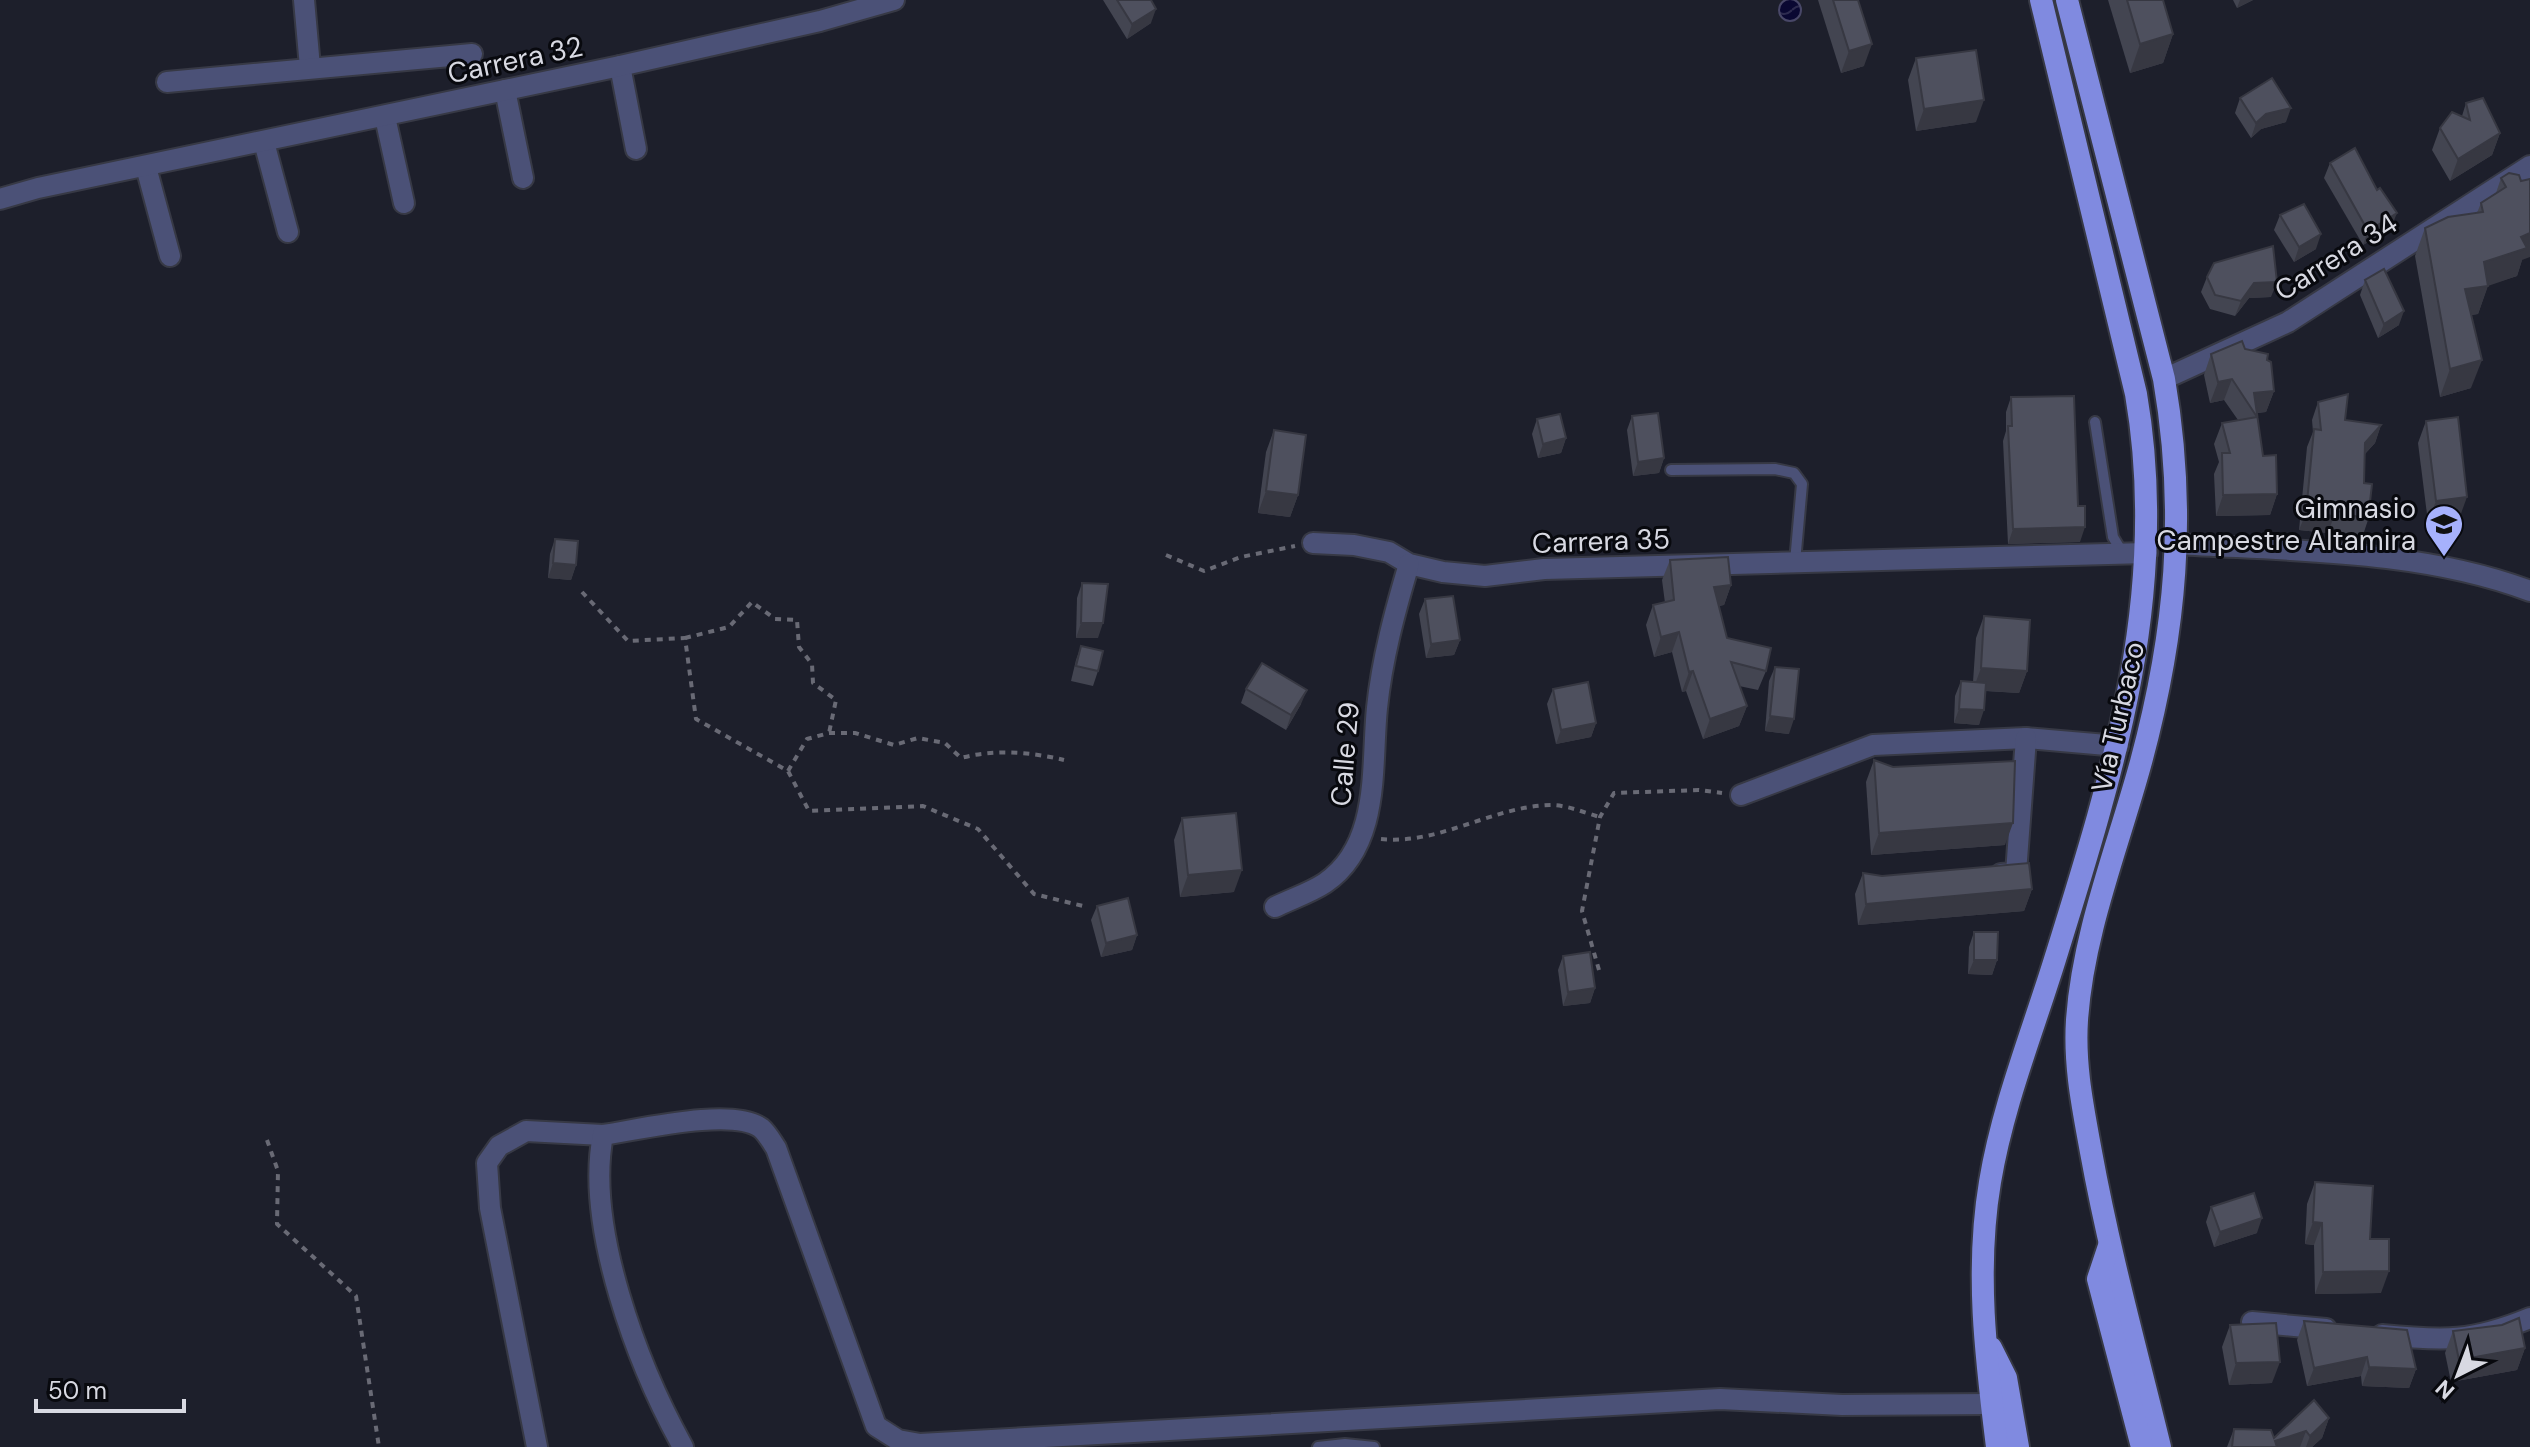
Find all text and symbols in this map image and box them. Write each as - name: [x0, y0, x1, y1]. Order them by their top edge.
- street label: Carrera 32: [444, 28, 586, 92]
- street label: Carrera 34: [2268, 205, 2404, 309]
- place label: Gimnasio Campestre Altamira: [2156, 490, 2416, 559]
- school or university icon: Gimnasio Campestre Altamira: [2423, 503, 2465, 558]
- street label: Carrera 35: [1531, 520, 1671, 562]
- street label: Vía Turbaco: [2083, 638, 2153, 796]
- street label: Calle 29: [1322, 700, 1368, 808]
- north arrow: [2418, 1335, 2498, 1415]
- scale bar: [36, 1363, 184, 1413]
- text: N: [2429, 1373, 2461, 1406]
- text: 50 m: [48, 1375, 107, 1406]

